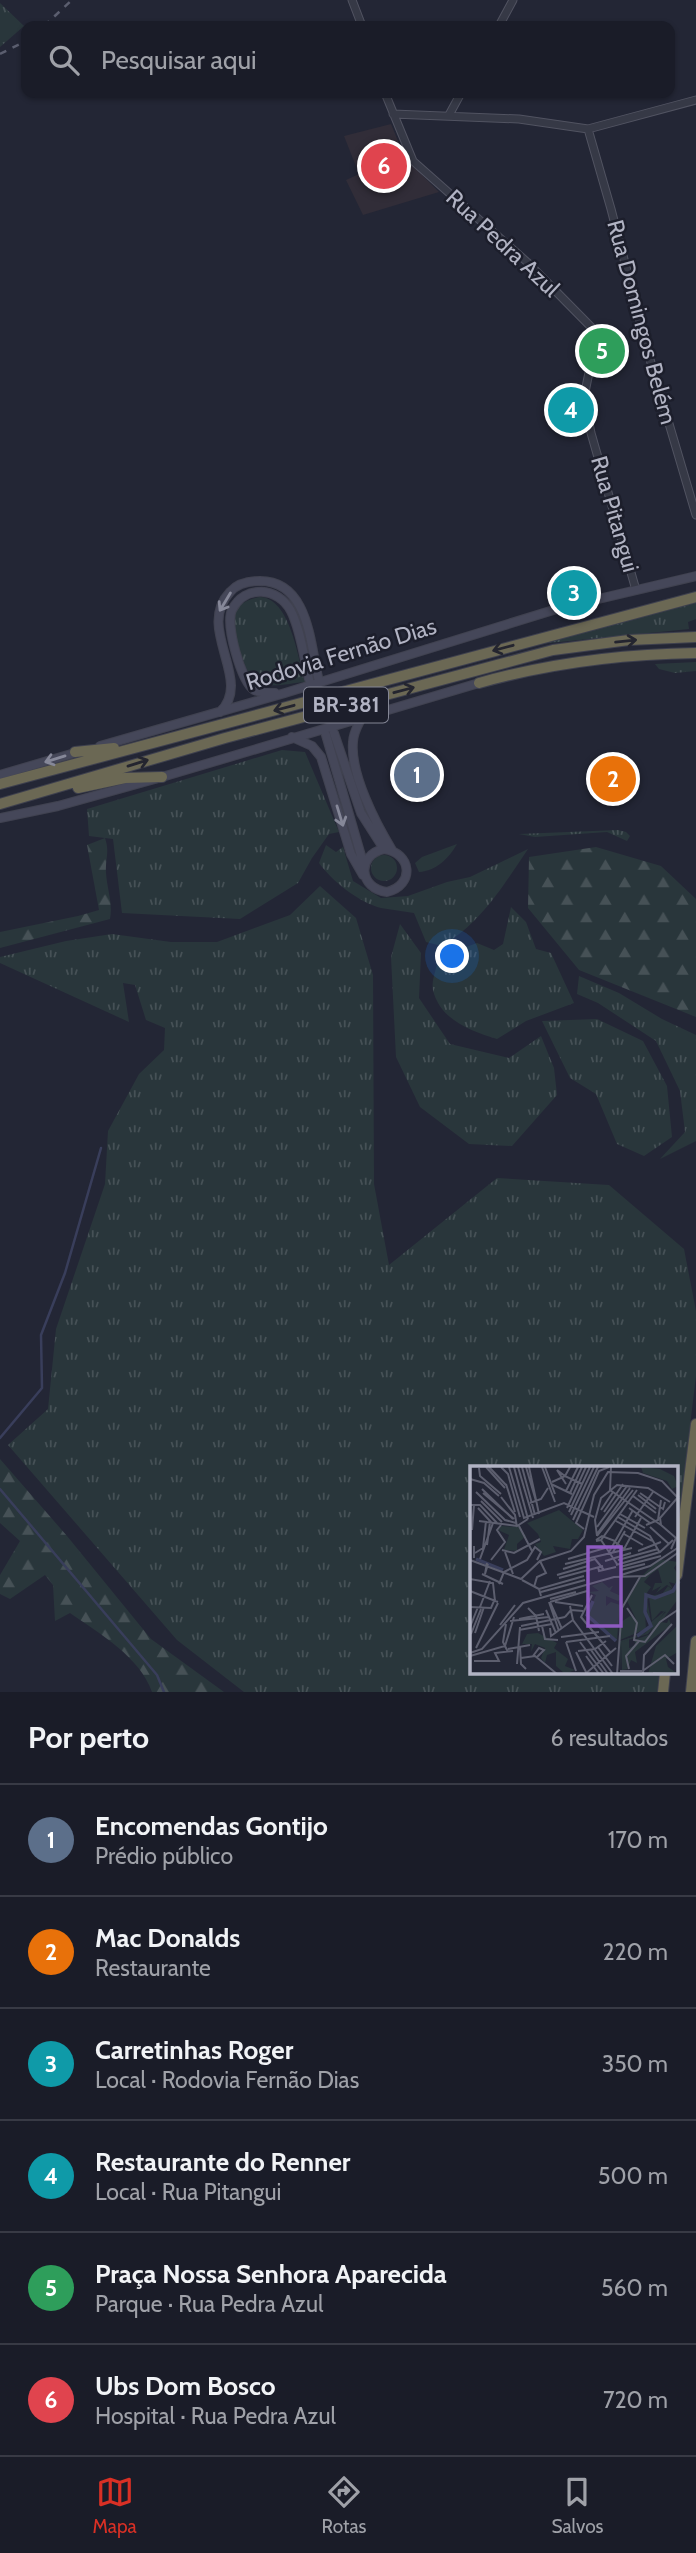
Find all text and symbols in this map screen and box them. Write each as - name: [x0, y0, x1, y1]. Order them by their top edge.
- search box: [21, 21, 675, 98]
- icon: search: [45, 41, 83, 79]
- text: Pesquisar aqui: [101, 44, 257, 76]
- pin: 6: [361, 140, 407, 192]
- street label: Rua Pedra Azul: [440, 183, 566, 303]
- street label: Rua Domingos Belém: [601, 217, 683, 427]
- pin: 5: [579, 325, 625, 377]
- pin: 4: [548, 384, 594, 436]
- street label: Rua Pitangui: [585, 453, 645, 575]
- pin: 3: [551, 567, 597, 619]
- one-way arrow: [218, 591, 232, 611]
- street label: Rodovia Fernão Dias: [242, 612, 440, 696]
- one-way arrow: [614, 634, 637, 647]
- one-way arrow: [493, 642, 515, 655]
- one-way arrow: [392, 683, 415, 696]
- road number: BR-381: [304, 688, 388, 722]
- one-way arrow: [273, 702, 295, 715]
- pin: 1: [394, 749, 440, 801]
- one-way arrow: [44, 753, 66, 766]
- pin: 2: [590, 753, 636, 805]
- one-way arrow: [127, 756, 149, 769]
- one-way arrow: [334, 805, 347, 827]
- your location: [435, 939, 469, 973]
- inset map: [470, 1466, 678, 1674]
- text: Por perto: [28, 1719, 149, 1756]
- text: 6 resultados: [550, 1724, 668, 1752]
- text: Encomendas Gontijo: [95, 1810, 328, 1842]
- text: 1: [47, 1826, 55, 1854]
- text: 170 m: [608, 1826, 668, 1854]
- text: Prédio público: [95, 1842, 233, 1870]
- text: Mac Donalds: [95, 1922, 240, 1954]
- text: 2: [45, 1938, 57, 1966]
- text: 220 m: [602, 1938, 668, 1966]
- text: Restaurante: [95, 1954, 211, 1982]
- text: Carretinhas Roger: [95, 2034, 293, 2066]
- text: 3: [45, 2050, 57, 2078]
- text: 350 m: [602, 2050, 668, 2078]
- text: Local · Rodovia Fernão Dias: [95, 2066, 359, 2094]
- text: Restaurante do Renner: [95, 2146, 350, 2178]
- text: 4: [44, 2162, 58, 2190]
- text: 500 m: [598, 2162, 668, 2190]
- text: Local · Rua Pitangui: [95, 2178, 281, 2206]
- text: Praça Nossa Senhora Aparecida: [95, 2258, 447, 2290]
- text: 5: [45, 2274, 57, 2302]
- text: 560 m: [601, 2274, 668, 2302]
- text: Parque · Rua Pedra Azul: [95, 2290, 323, 2318]
- text: Ubs Dom Bosco: [95, 2370, 276, 2402]
- text: 6: [45, 2386, 57, 2414]
- text: 720 m: [603, 2386, 668, 2414]
- text: Hospital · Rua Pedra Azul: [95, 2402, 336, 2430]
- tab: Mapa: [92, 2473, 137, 2538]
- tab: Rotas: [322, 2473, 366, 2538]
- tab: Salvos: [551, 2473, 603, 2538]

